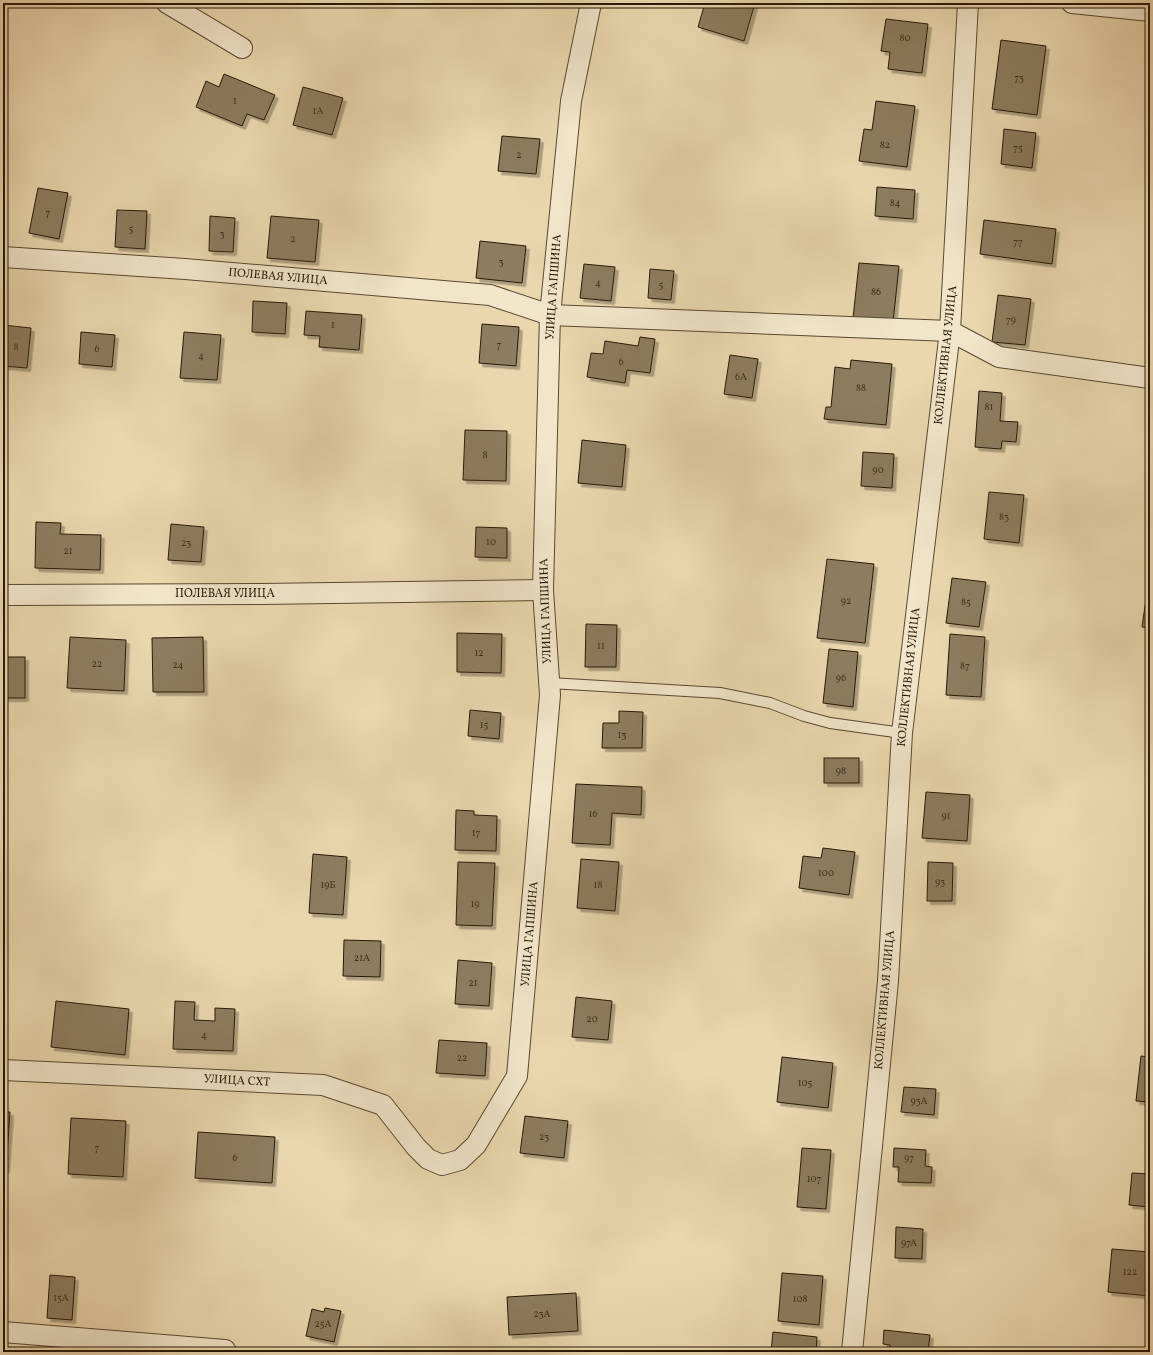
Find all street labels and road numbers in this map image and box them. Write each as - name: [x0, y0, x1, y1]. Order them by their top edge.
- street label: УЛИЦА ГАПШИНА: [542, 233, 566, 340]
- street label: ПОЛЕВАЯ УЛИЦА: [228, 265, 329, 289]
- street label: КОЛЛЕКТИВНАЯ УЛИЦА: [931, 284, 961, 425]
- street label: УЛИЦА ГАПШИНА: [536, 557, 556, 664]
- street label: ПОЛЕВАЯ УЛИЦА: [175, 586, 275, 602]
- street label: КОЛЛЕКТИВНАЯ УЛИЦА: [894, 606, 924, 747]
- street label: УЛИЦА ГАПШИНА: [517, 880, 543, 987]
- street label: КОЛЛЕКТИВНАЯ УЛИЦА: [871, 929, 899, 1070]
- street label: УЛИЦА СХТ: [203, 1071, 271, 1091]

